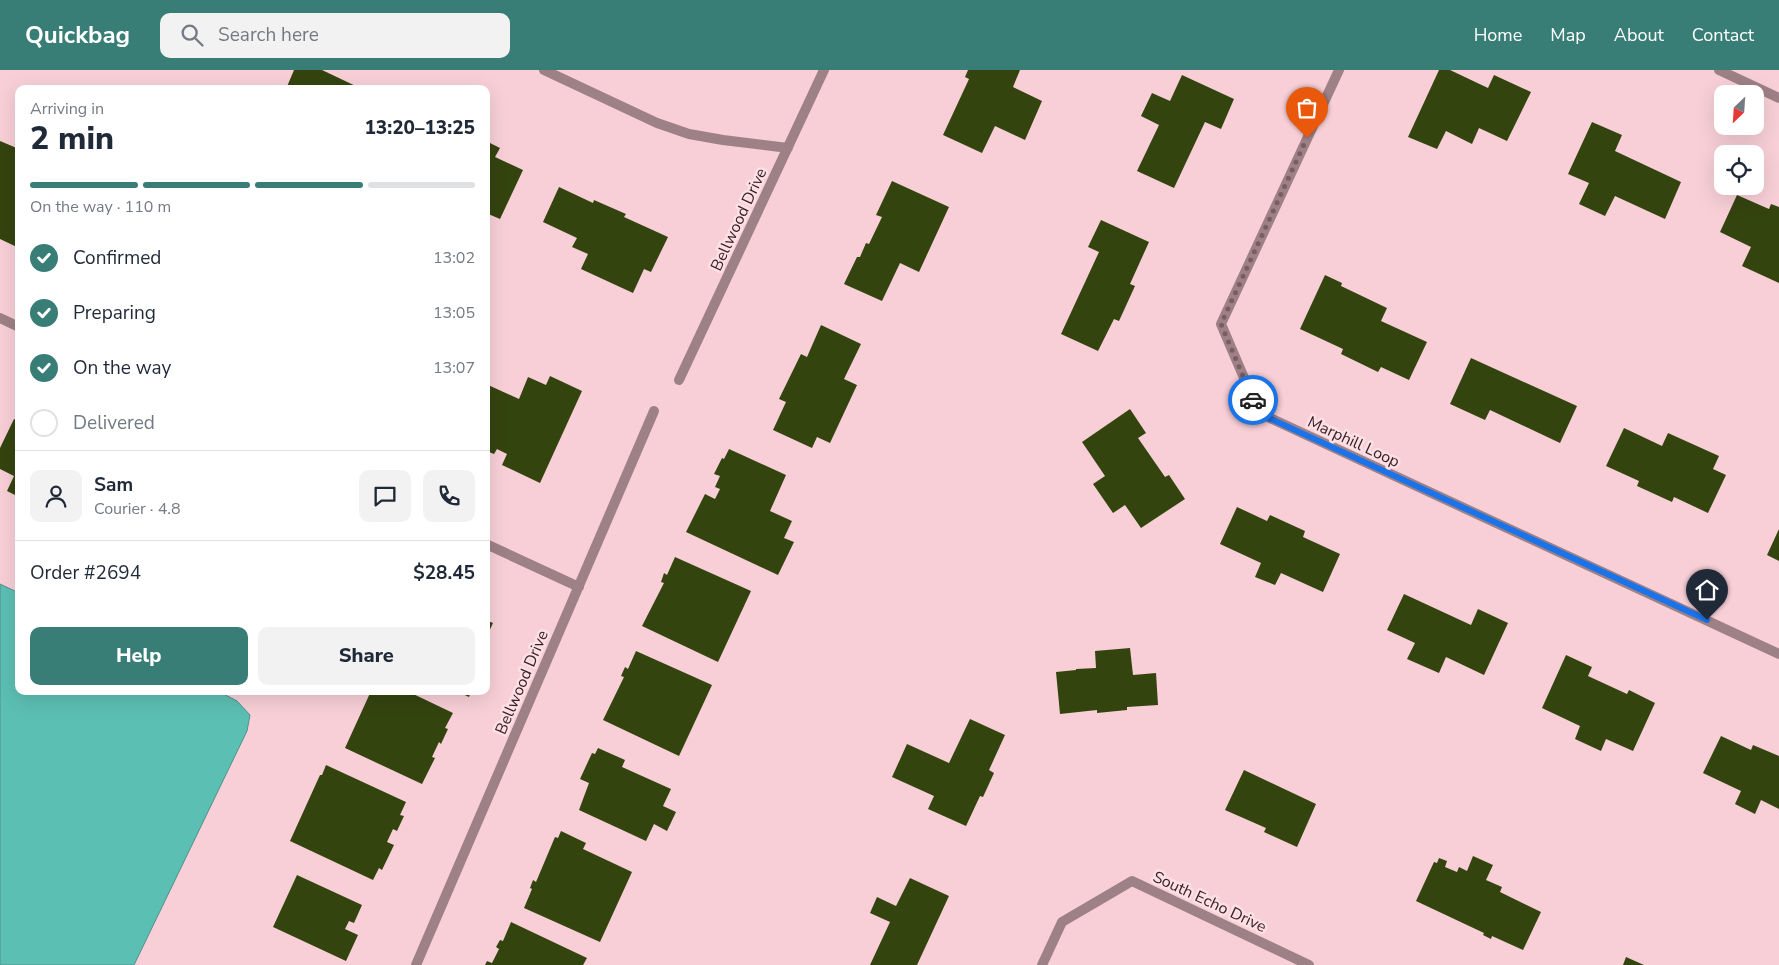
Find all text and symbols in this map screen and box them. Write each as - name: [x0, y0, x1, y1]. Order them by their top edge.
- search box: [160, 13, 510, 58]
- text: Quickbag: [25, 19, 130, 51]
- icon: search: [178, 21, 206, 49]
- text: Search here: [218, 22, 319, 48]
- text: Home: [1474, 23, 1522, 47]
- text: Map: [1550, 23, 1586, 47]
- text: About: [1614, 23, 1664, 47]
- text: Contact: [1692, 23, 1754, 47]
- north arrow: [1714, 85, 1764, 135]
- map controls: [1714, 85, 1764, 195]
- pin: [1286, 87, 1328, 138]
- icon: bag: [1293, 94, 1321, 122]
- text: Arriving in: [30, 98, 104, 120]
- text: 13:20–13:25: [364, 115, 475, 141]
- text: 2 min: [30, 117, 114, 160]
- button: locate: [1714, 145, 1764, 195]
- street label: Bellwood Drive: [705, 164, 772, 274]
- text: On the way · 110 m: [30, 196, 171, 218]
- icon: check: [30, 244, 58, 272]
- text: Confirmed: [73, 245, 161, 271]
- text: 13:02: [433, 247, 475, 269]
- icon: check: [30, 299, 58, 327]
- text: Preparing: [73, 300, 156, 326]
- text: 13:05: [433, 302, 475, 324]
- icon: check: [30, 354, 58, 382]
- text: On the way: [73, 355, 171, 381]
- text: 13:07: [433, 357, 475, 379]
- courier: [1228, 375, 1278, 425]
- icon: car: [1239, 386, 1267, 414]
- text: Delivered: [73, 410, 155, 436]
- street label: Marphill Loop: [1304, 411, 1403, 473]
- button: person: [30, 470, 82, 522]
- button: chat: [359, 470, 411, 522]
- button: phone: [423, 470, 475, 522]
- text: Sam: [94, 472, 133, 498]
- text: Courier · 4.8: [94, 498, 180, 520]
- text: Order #2694: [30, 560, 141, 586]
- text: $28.45: [413, 560, 475, 586]
- pin: [1686, 569, 1728, 620]
- icon: home: [1693, 576, 1721, 604]
- button: Help: [30, 627, 248, 685]
- button: Share: [258, 627, 475, 685]
- street label: Bellwood Drive: [490, 627, 554, 738]
- street label: South Echo Drive: [1149, 866, 1270, 938]

